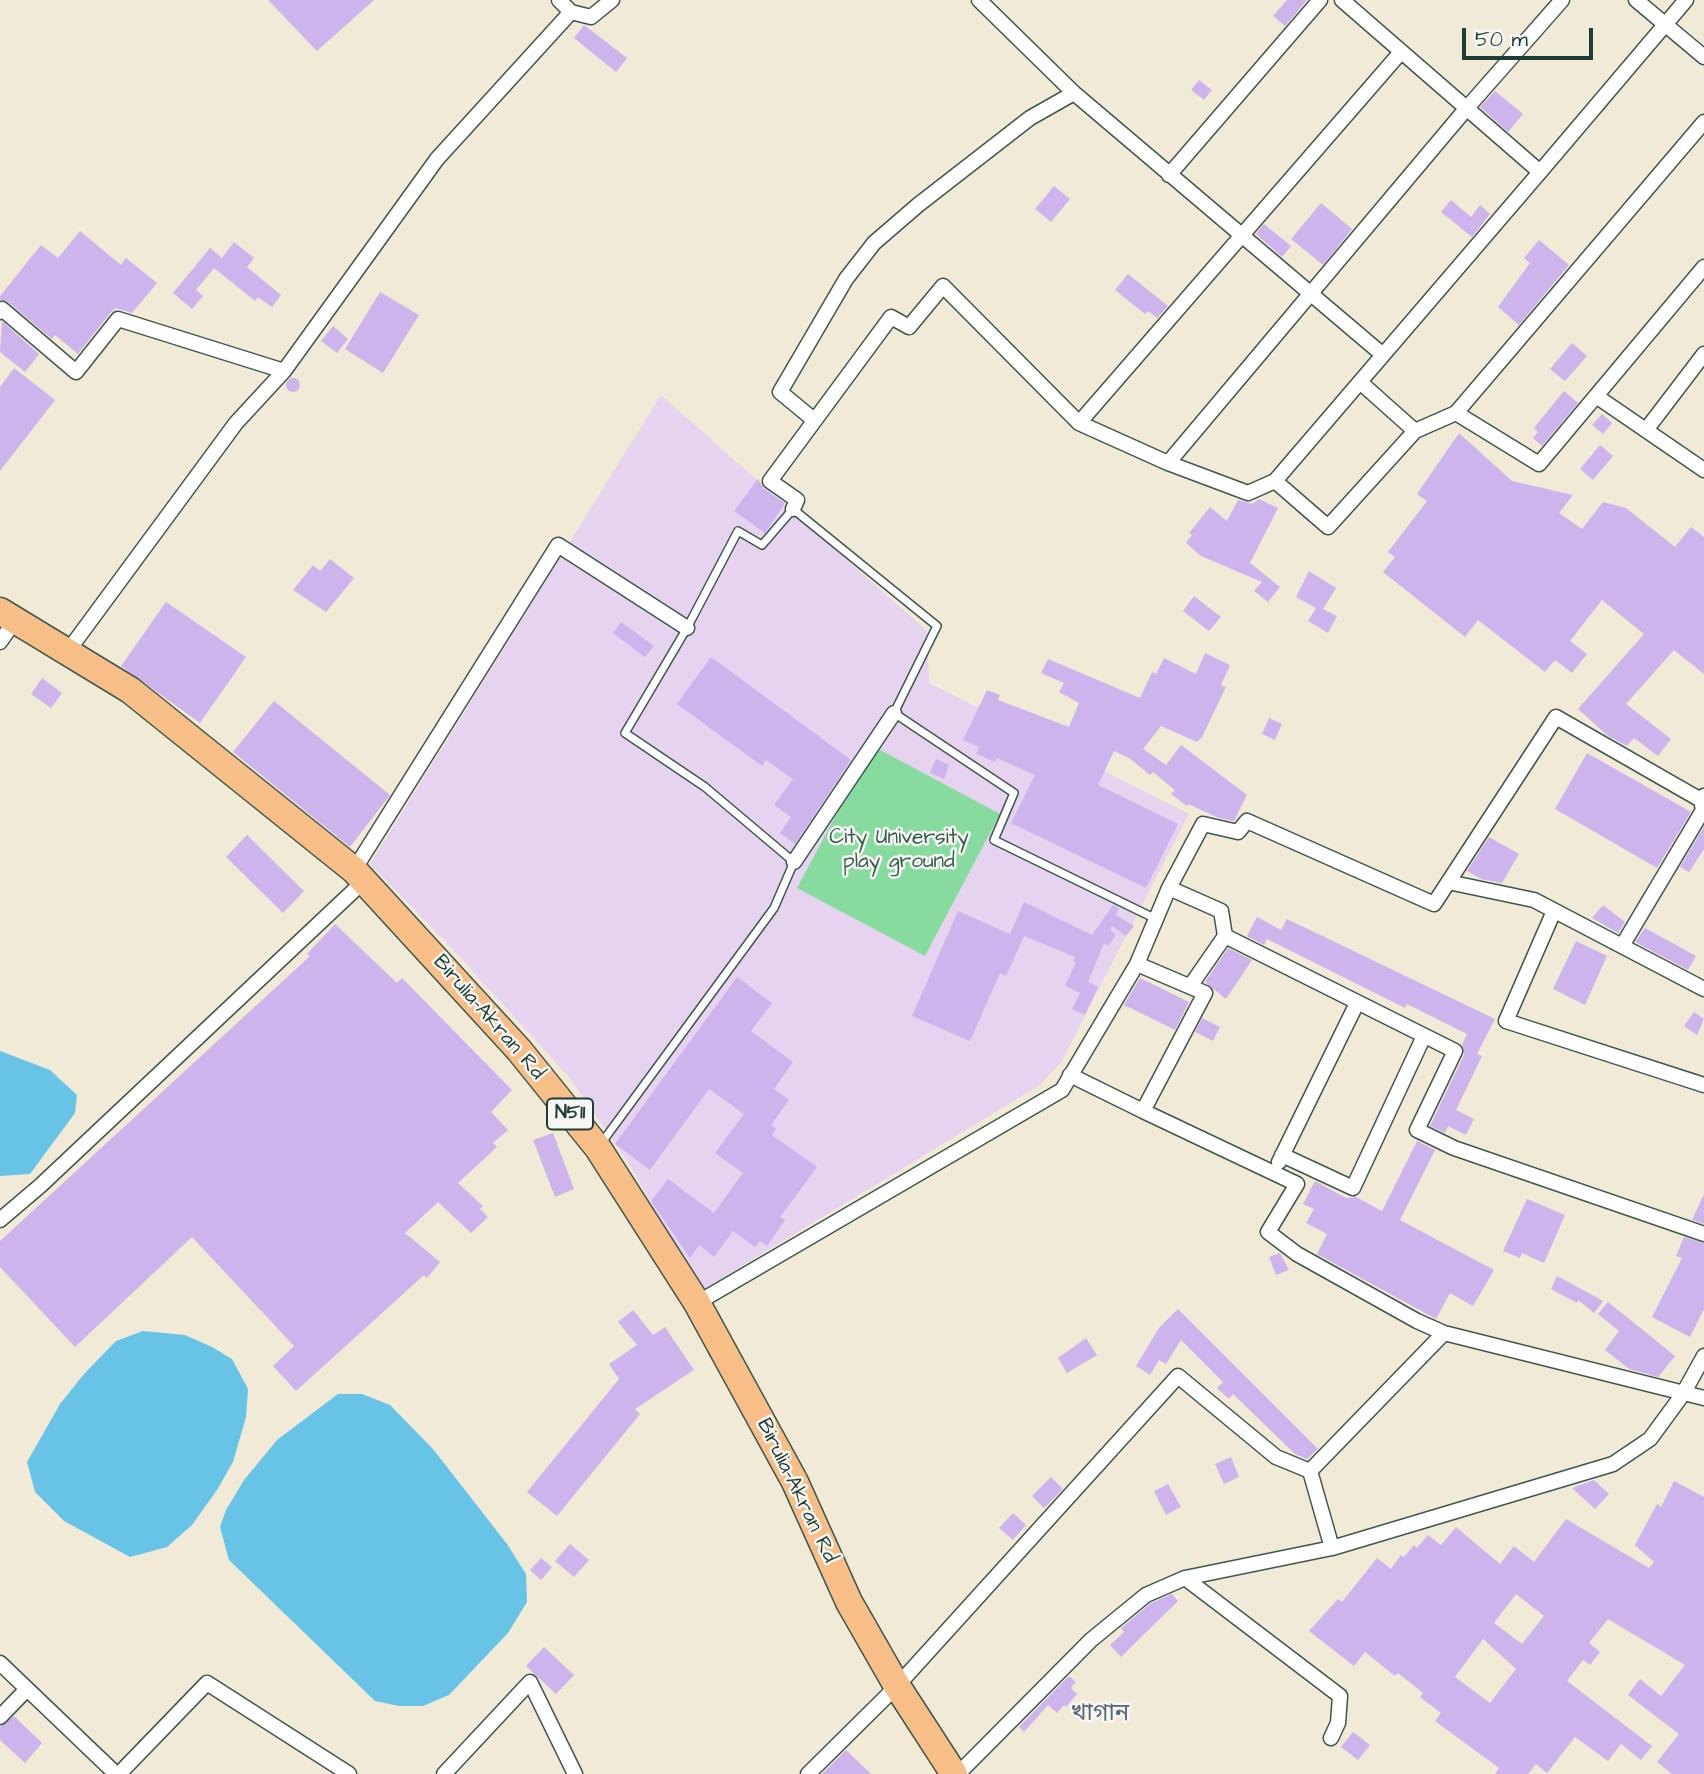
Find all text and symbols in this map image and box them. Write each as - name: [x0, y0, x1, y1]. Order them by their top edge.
- scale bar: [1466, 14, 1597, 58]
- text: 50 m: [1475, 25, 1528, 54]
- park label: City University play ground: [829, 826, 969, 876]
- street label: Birulia-Akran Rd: [427, 950, 549, 1086]
- road number: N511: [547, 1098, 593, 1130]
- street label: Birulia-Akran Rd: [750, 1415, 842, 1567]
- district label: খাগান: [1071, 1701, 1129, 1729]

